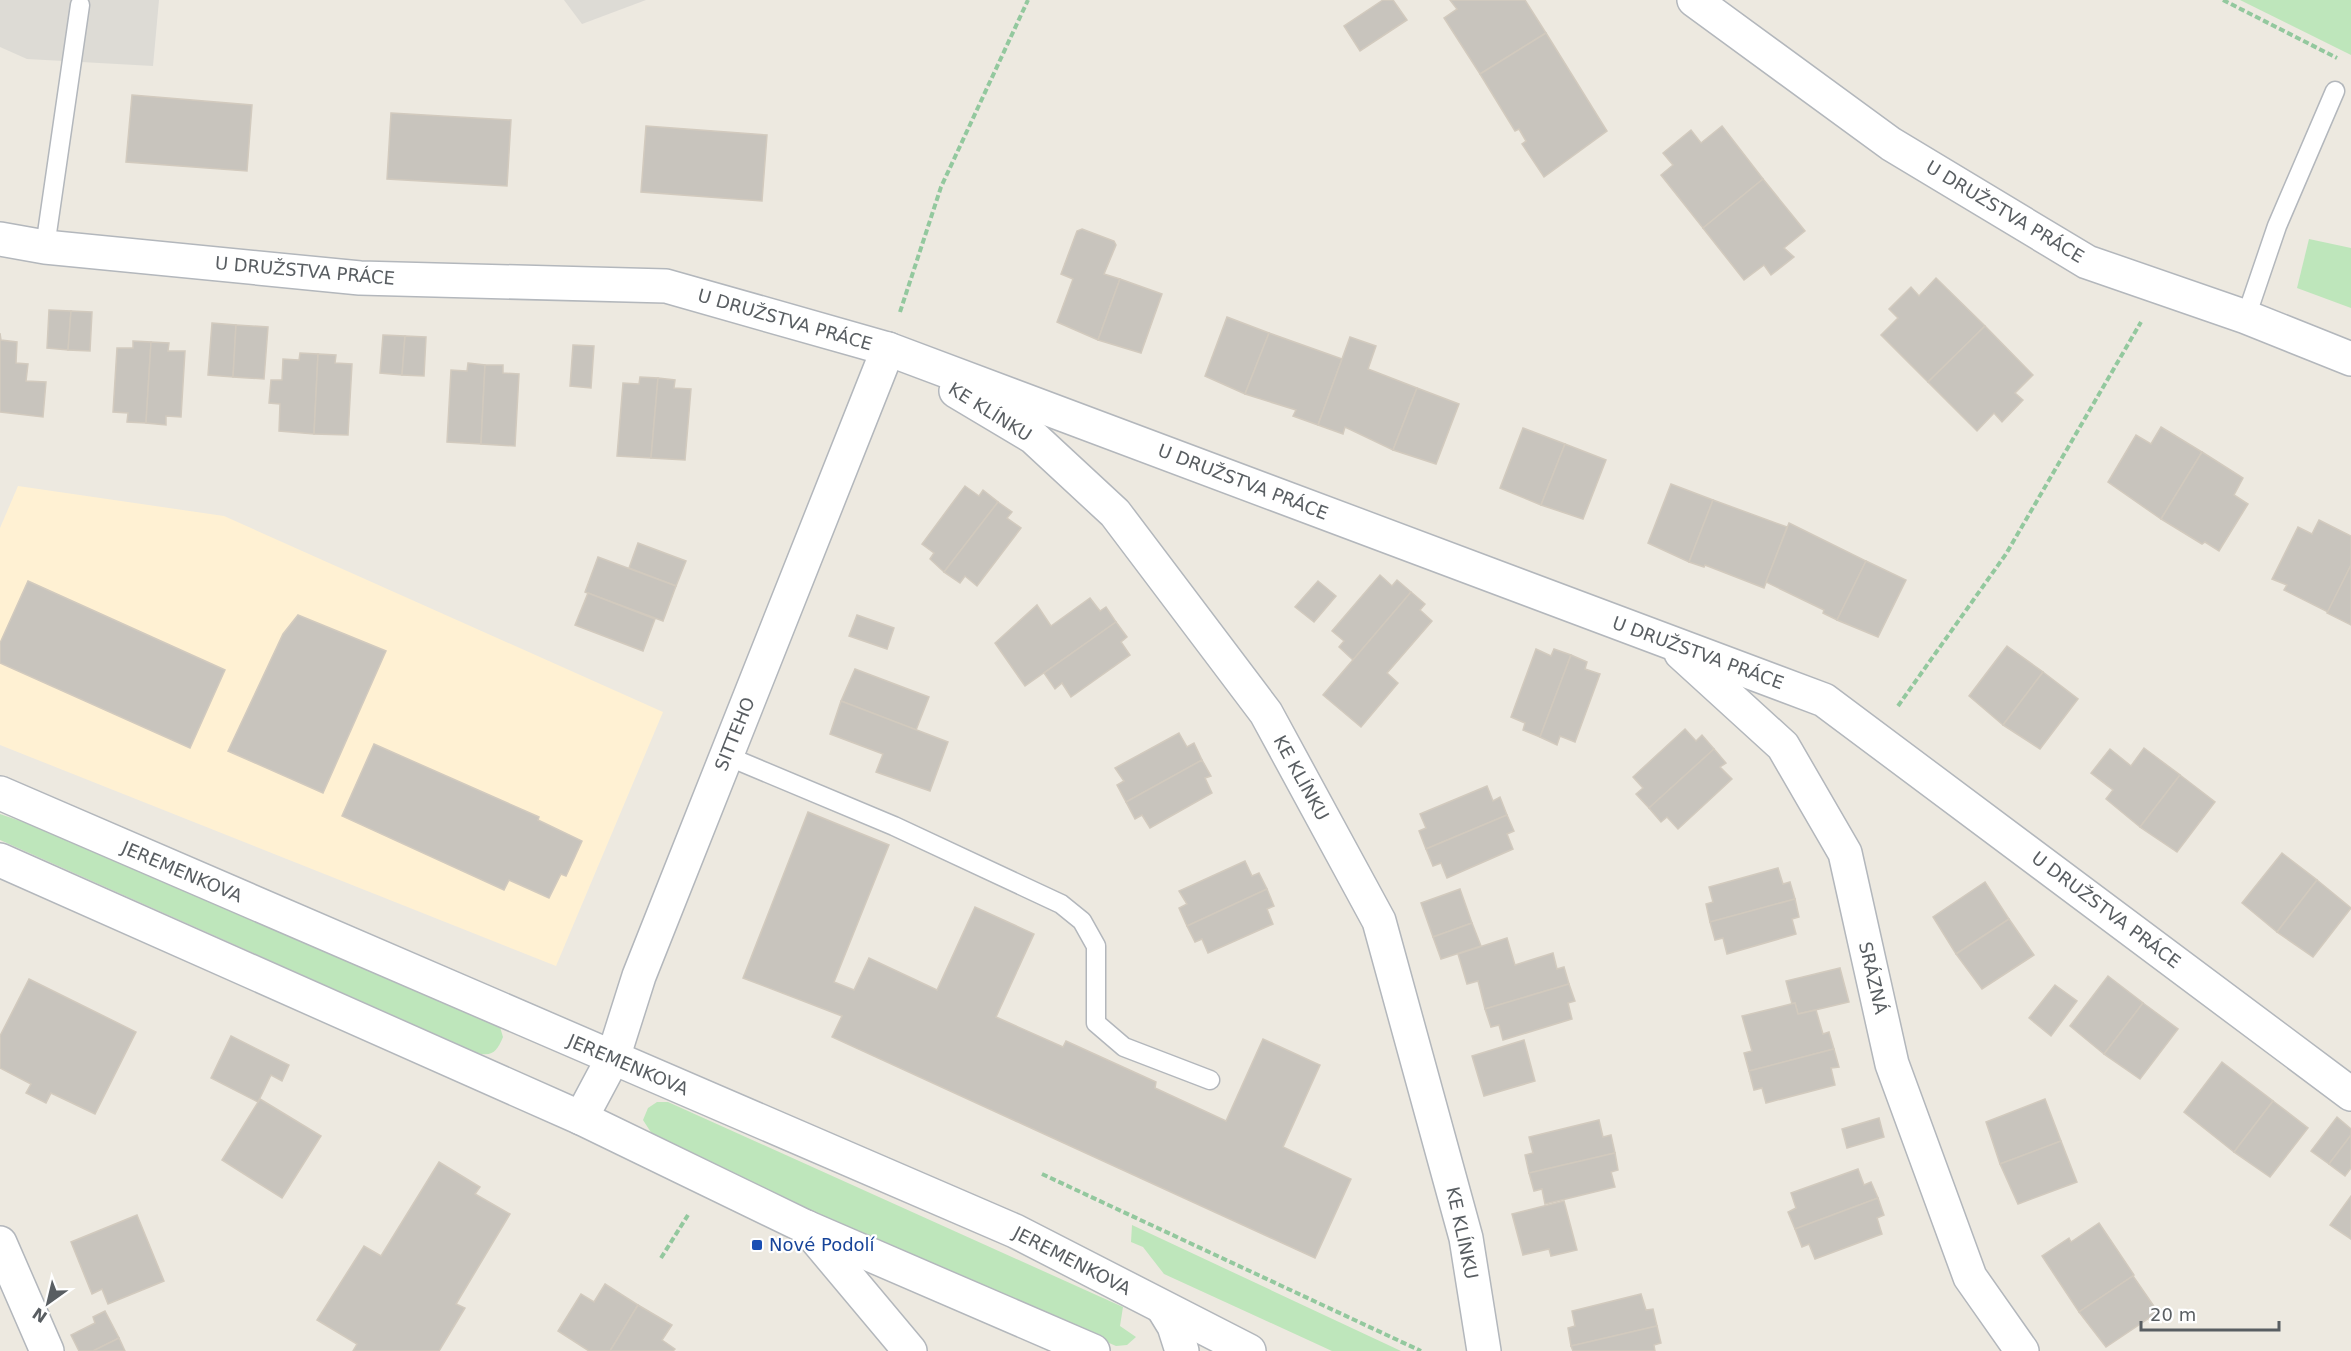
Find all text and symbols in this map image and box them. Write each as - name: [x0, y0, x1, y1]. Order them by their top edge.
- street label: U DRUŽSTVA PRÁCE: [1922, 156, 2088, 267]
- street label: U DRUŽSTVA PRÁCE: [214, 252, 396, 289]
- street label: U DRUŽSTVA PRÁCE: [695, 285, 875, 355]
- street label: KE KLÍNKU: [945, 378, 1036, 445]
- street label: U DRUŽSTVA PRÁCE: [1155, 439, 1331, 524]
- street label: U DRUŽSTVA PRÁCE: [1610, 612, 1787, 693]
- street label: SITTEHO: [710, 694, 759, 774]
- street label: KE KLÍNKU: [1269, 732, 1333, 824]
- street label: JEREMENKOVA: [118, 836, 246, 907]
- street label: U DRUŽSTVA PRÁCE: [2028, 847, 2185, 972]
- street label: SRÁZNÁ: [1855, 940, 1892, 1017]
- street label: JEREMENKOVA: [564, 1029, 692, 1100]
- street label: KE KLÍNKU: [1442, 1185, 1483, 1281]
- street label: JEREMENKOVA: [1009, 1221, 1135, 1300]
- place label: Nové Podolí: [769, 1234, 876, 1255]
- marker: Nové Podolí: [750, 1238, 764, 1252]
- north arrow: [18, 1273, 78, 1333]
- scale bar: [2141, 1294, 2279, 1332]
- text: N: [29, 1303, 51, 1327]
- text: 20 m: [2150, 1304, 2196, 1325]

